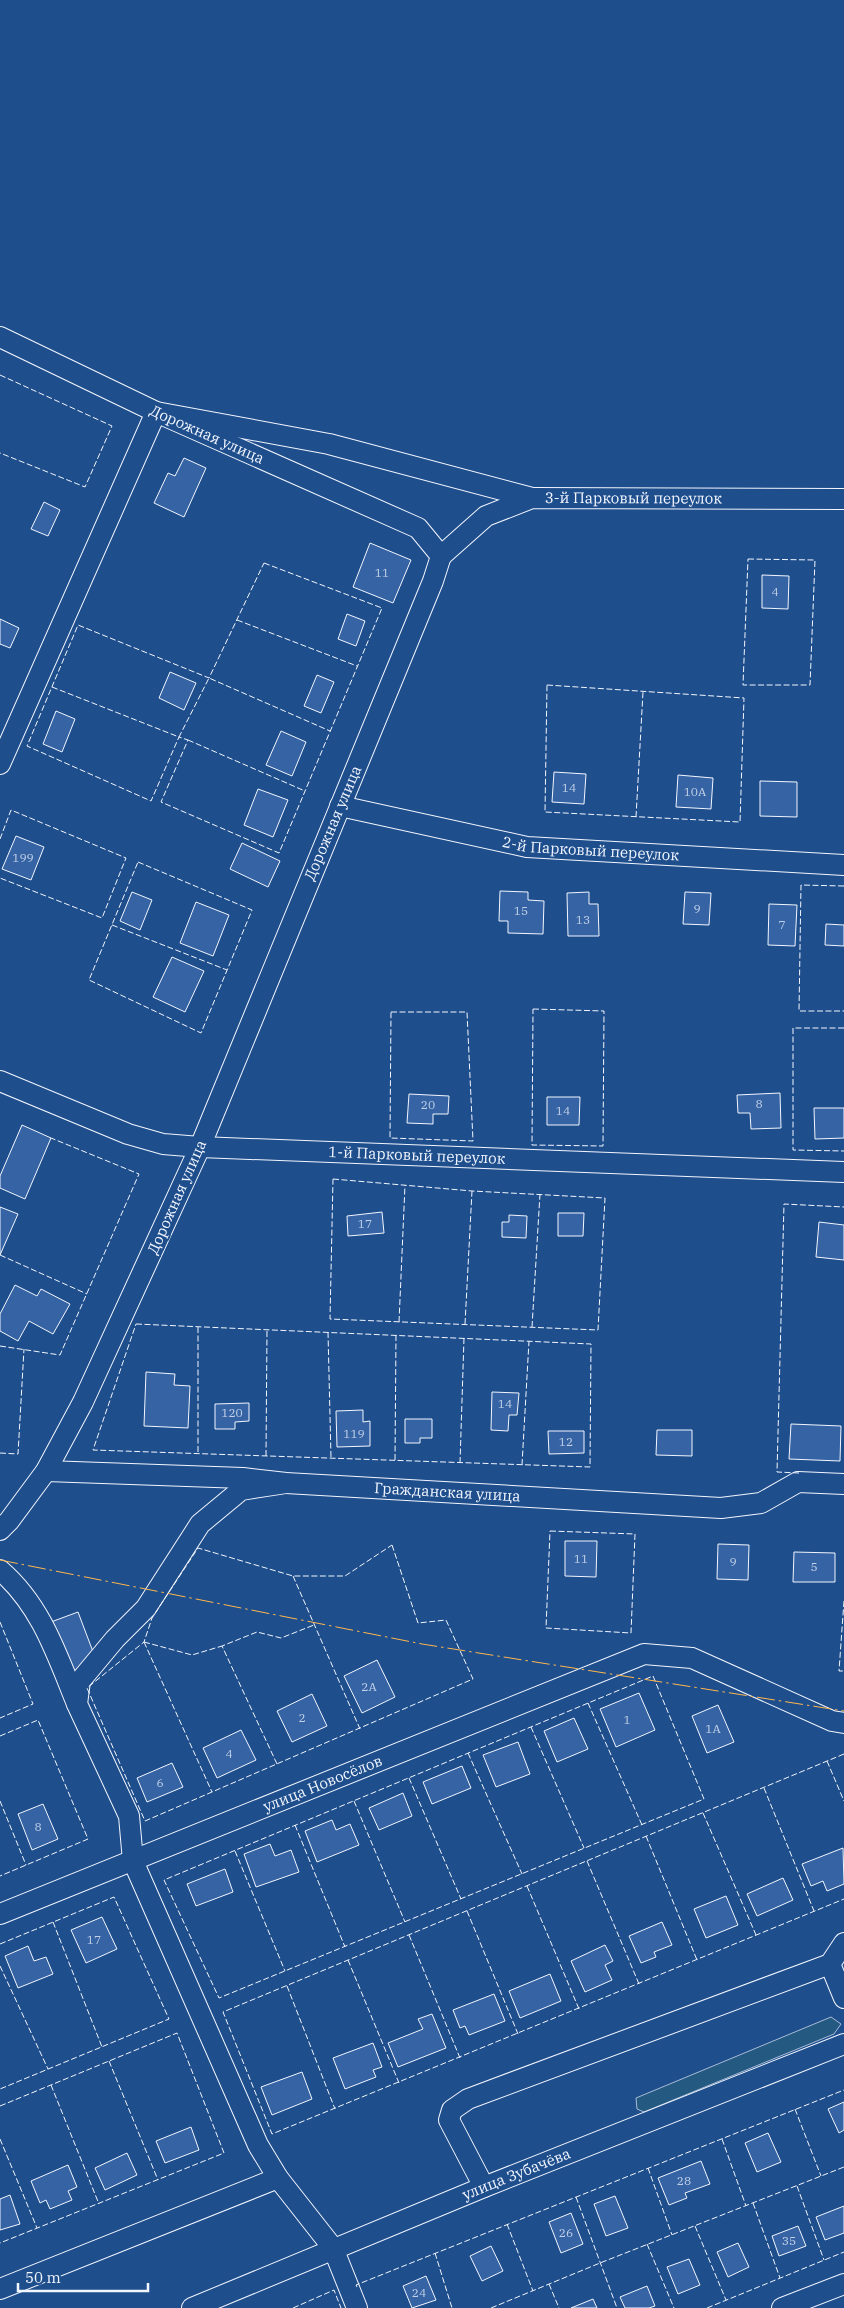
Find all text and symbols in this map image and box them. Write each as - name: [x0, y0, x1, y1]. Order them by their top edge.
- street label: Дорожная улица: [147, 401, 267, 468]
- street label: 3-й Парковый переулок: [545, 488, 722, 508]
- house number: 11: [375, 565, 389, 580]
- house number: 4: [771, 584, 779, 599]
- street label: Дорожная улица: [300, 763, 365, 883]
- house number: 14: [562, 780, 576, 795]
- house number: 10А: [684, 784, 707, 799]
- street label: 2-й Парковый переулок: [501, 832, 680, 865]
- house number: 199: [12, 850, 34, 865]
- house number: 9: [693, 901, 701, 916]
- house number: 15: [514, 903, 528, 918]
- house number: 13: [576, 912, 590, 927]
- house number: 7: [778, 917, 786, 932]
- house number: 8: [755, 1096, 763, 1111]
- house number: 20: [421, 1097, 435, 1112]
- house number: 14: [556, 1103, 570, 1118]
- street label: Дорожная улица: [143, 1137, 210, 1257]
- street label: 1-й Парковый переулок: [328, 1142, 506, 1168]
- house number: 17: [358, 1216, 372, 1231]
- house number: 14: [498, 1396, 512, 1411]
- house number: 120: [221, 1405, 243, 1420]
- house number: 119: [343, 1426, 365, 1441]
- house number: 12: [559, 1434, 573, 1449]
- street label: Гражданская улица: [374, 1478, 521, 1505]
- house number: 11: [574, 1551, 588, 1566]
- house number: 9: [729, 1554, 737, 1569]
- house number: 5: [810, 1559, 818, 1574]
- house number: 2А: [361, 1679, 377, 1694]
- house number: 2: [298, 1710, 306, 1725]
- house number: 1: [623, 1712, 631, 1727]
- house number: 1А: [705, 1721, 721, 1736]
- house number: 4: [225, 1746, 233, 1761]
- street label: улица Новосёлов: [260, 1751, 385, 1816]
- house number: 6: [156, 1775, 164, 1790]
- house number: 8: [34, 1819, 42, 1834]
- house number: 17: [87, 1932, 101, 1947]
- street label: улица Зубачёва: [459, 2144, 573, 2204]
- house number: 28: [677, 2173, 691, 2188]
- house number: 26: [559, 2225, 573, 2240]
- house number: 35: [782, 2233, 796, 2248]
- scale bar: [18, 2260, 148, 2292]
- text: 50 m: [25, 2268, 61, 2287]
- house number: 24: [412, 2285, 426, 2300]

